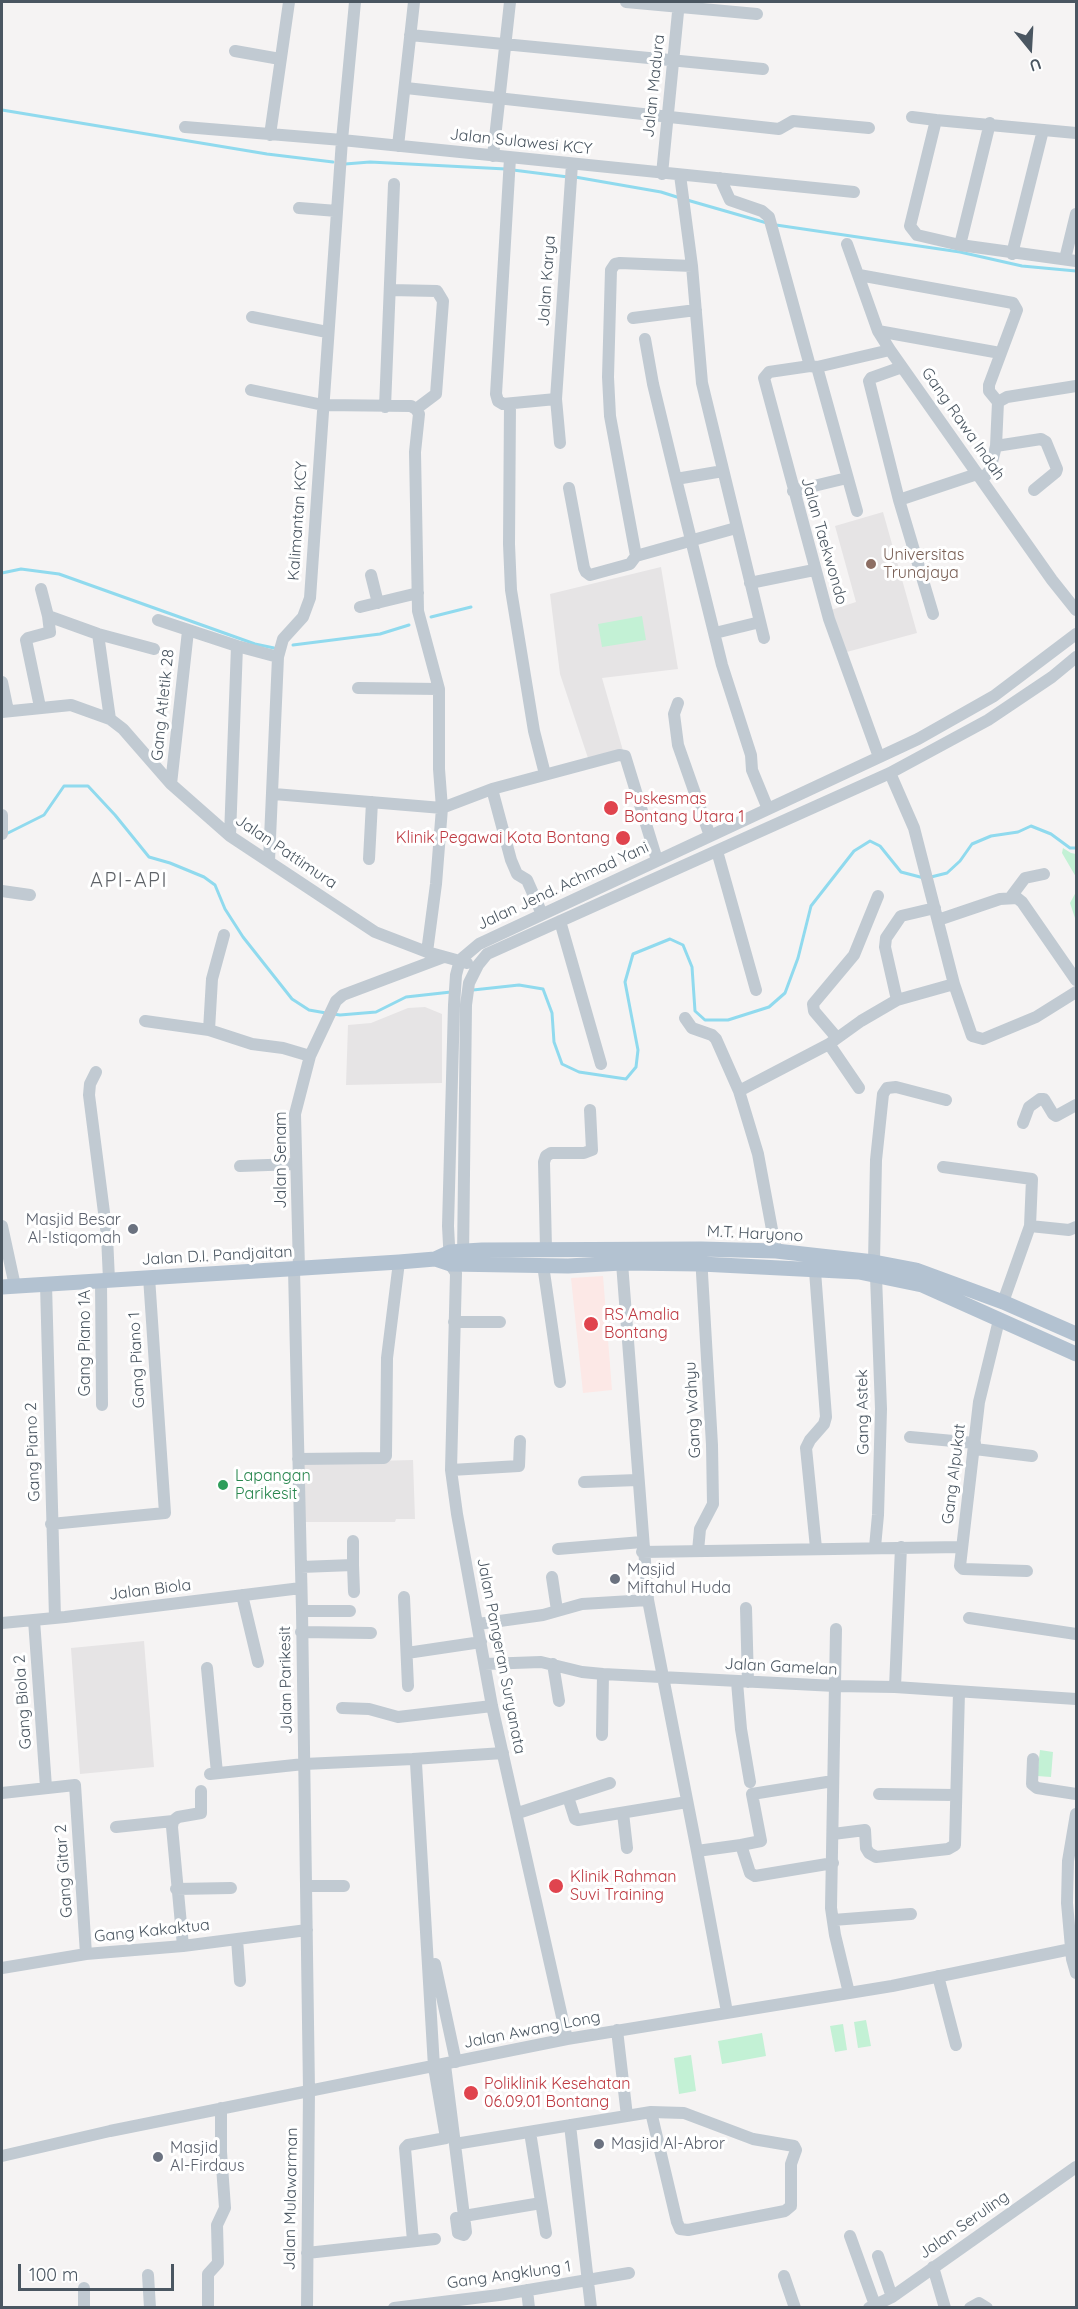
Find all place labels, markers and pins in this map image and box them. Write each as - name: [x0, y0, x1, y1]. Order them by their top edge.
- place label: Universitas Trunajaya: [883, 545, 964, 583]
- marker: Universitas Trunajaya: [864, 557, 878, 571]
- place label: Puskesmas Bontang Utara 1: [624, 789, 745, 827]
- marker: Puskesmas Bontang Utara 1: [602, 799, 620, 817]
- place label: Klinik Pegawai Kota Bontang: [396, 828, 610, 848]
- marker: Klinik Pegawai Kota Bontang: [614, 829, 632, 847]
- place label: Masjid Besar Al-Istiqomah: [26, 1210, 121, 1248]
- marker: Masjid Besar Al-Istiqomah: [126, 1222, 140, 1236]
- place label: RS Amalia Bontang: [604, 1305, 680, 1343]
- marker: RS Amalia Bontang: [582, 1315, 600, 1333]
- place label: Lapangan Parikesit: [235, 1466, 311, 1504]
- marker: Lapangan Parikesit: [216, 1478, 230, 1492]
- place label: Masjid Miftahul Huda: [627, 1560, 731, 1598]
- marker: Masjid Miftahul Huda: [608, 1572, 622, 1586]
- place label: Klinik Rahman Suvi Training: [570, 1867, 677, 1905]
- marker: Klinik Rahman Suvi Training: [547, 1877, 565, 1895]
- place label: Poliklinik Kesehatan 06.09.01 Bontang: [484, 2074, 631, 2112]
- marker: Poliklinik Kesehatan 06.09.01 Bontang: [462, 2084, 480, 2102]
- place label: Masjid Al-Abror: [611, 2134, 725, 2154]
- marker: Masjid Al-Abror: [592, 2137, 606, 2151]
- place label: Masjid Al-Firdaus: [170, 2138, 244, 2176]
- marker: Masjid Al-Firdaus: [151, 2150, 165, 2164]

